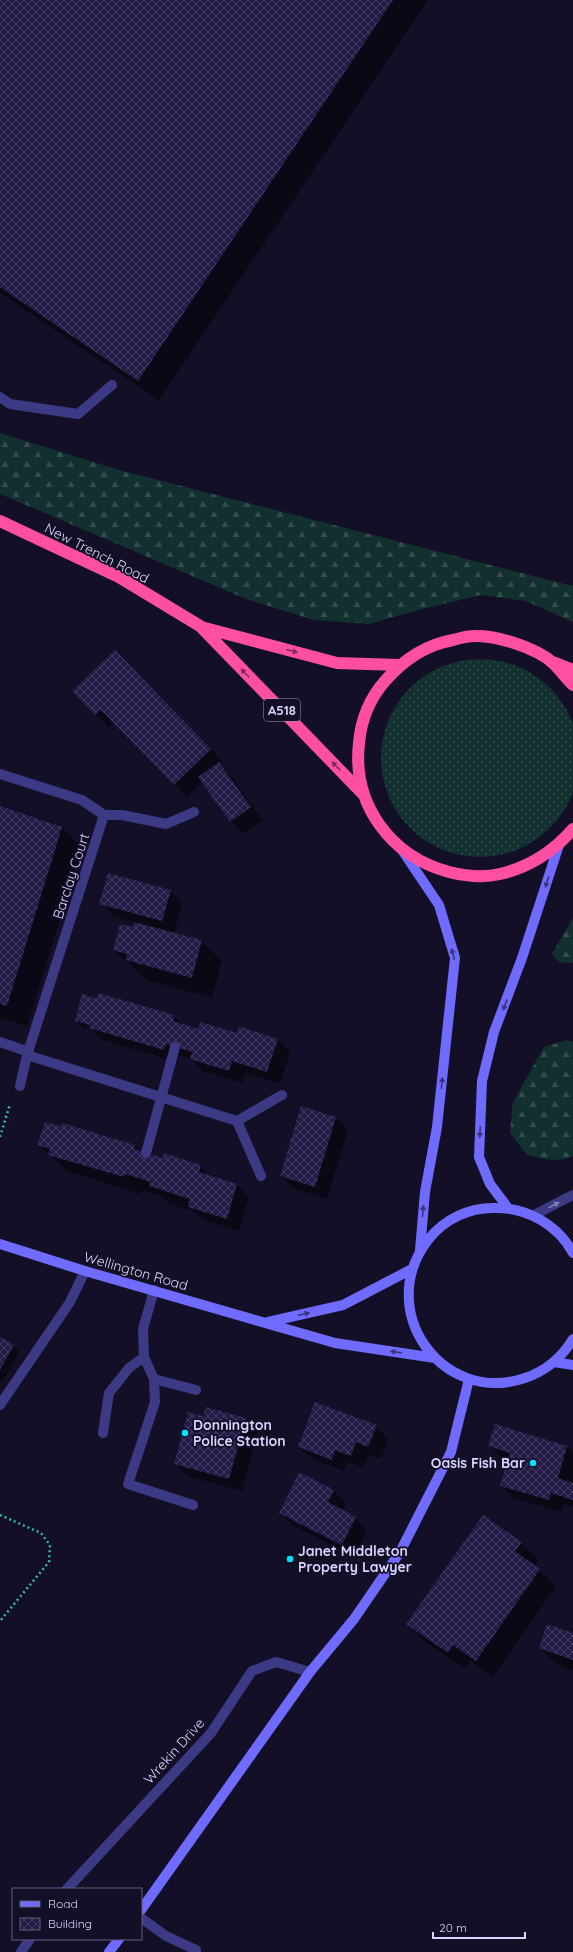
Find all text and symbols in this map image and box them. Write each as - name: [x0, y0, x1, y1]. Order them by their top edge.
- street label: New Trench Road: [42, 519, 152, 587]
- one-way arrow: [286, 648, 298, 654]
- one-way arrow: [241, 668, 250, 678]
- road number: A518: [264, 699, 300, 721]
- one-way arrow: [331, 761, 341, 771]
- street label: Barclay Court: [49, 831, 93, 921]
- one-way arrow: [544, 876, 550, 888]
- one-way arrow: [450, 947, 456, 960]
- one-way arrow: [501, 999, 507, 1011]
- one-way arrow: [439, 1077, 445, 1089]
- one-way arrow: [477, 1126, 483, 1139]
- one-way arrow: [548, 1202, 559, 1209]
- one-way arrow: [420, 1205, 427, 1217]
- street label: Wellington Road: [82, 1248, 190, 1294]
- one-way arrow: [297, 1310, 310, 1316]
- one-way arrow: [390, 1349, 402, 1355]
- place label: Donnington Police Station: [193, 1416, 286, 1450]
- marker: Donnington Police Station: [180, 1428, 190, 1438]
- place label: Oasis Fish Bar: [431, 1454, 525, 1472]
- marker: Oasis Fish Bar: [528, 1458, 538, 1468]
- place label: Janet Middleton Property Lawyer: [298, 1542, 412, 1576]
- marker: Janet Middleton Property Lawyer: [285, 1554, 295, 1564]
- street label: Wrekin Drive: [140, 1714, 208, 1788]
- legend: [12, 1888, 142, 1940]
- text: Road: [48, 1896, 78, 1911]
- scale bar: [433, 1914, 525, 1940]
- text: Building: [48, 1916, 92, 1931]
- text: 20 m: [439, 1920, 467, 1935]

